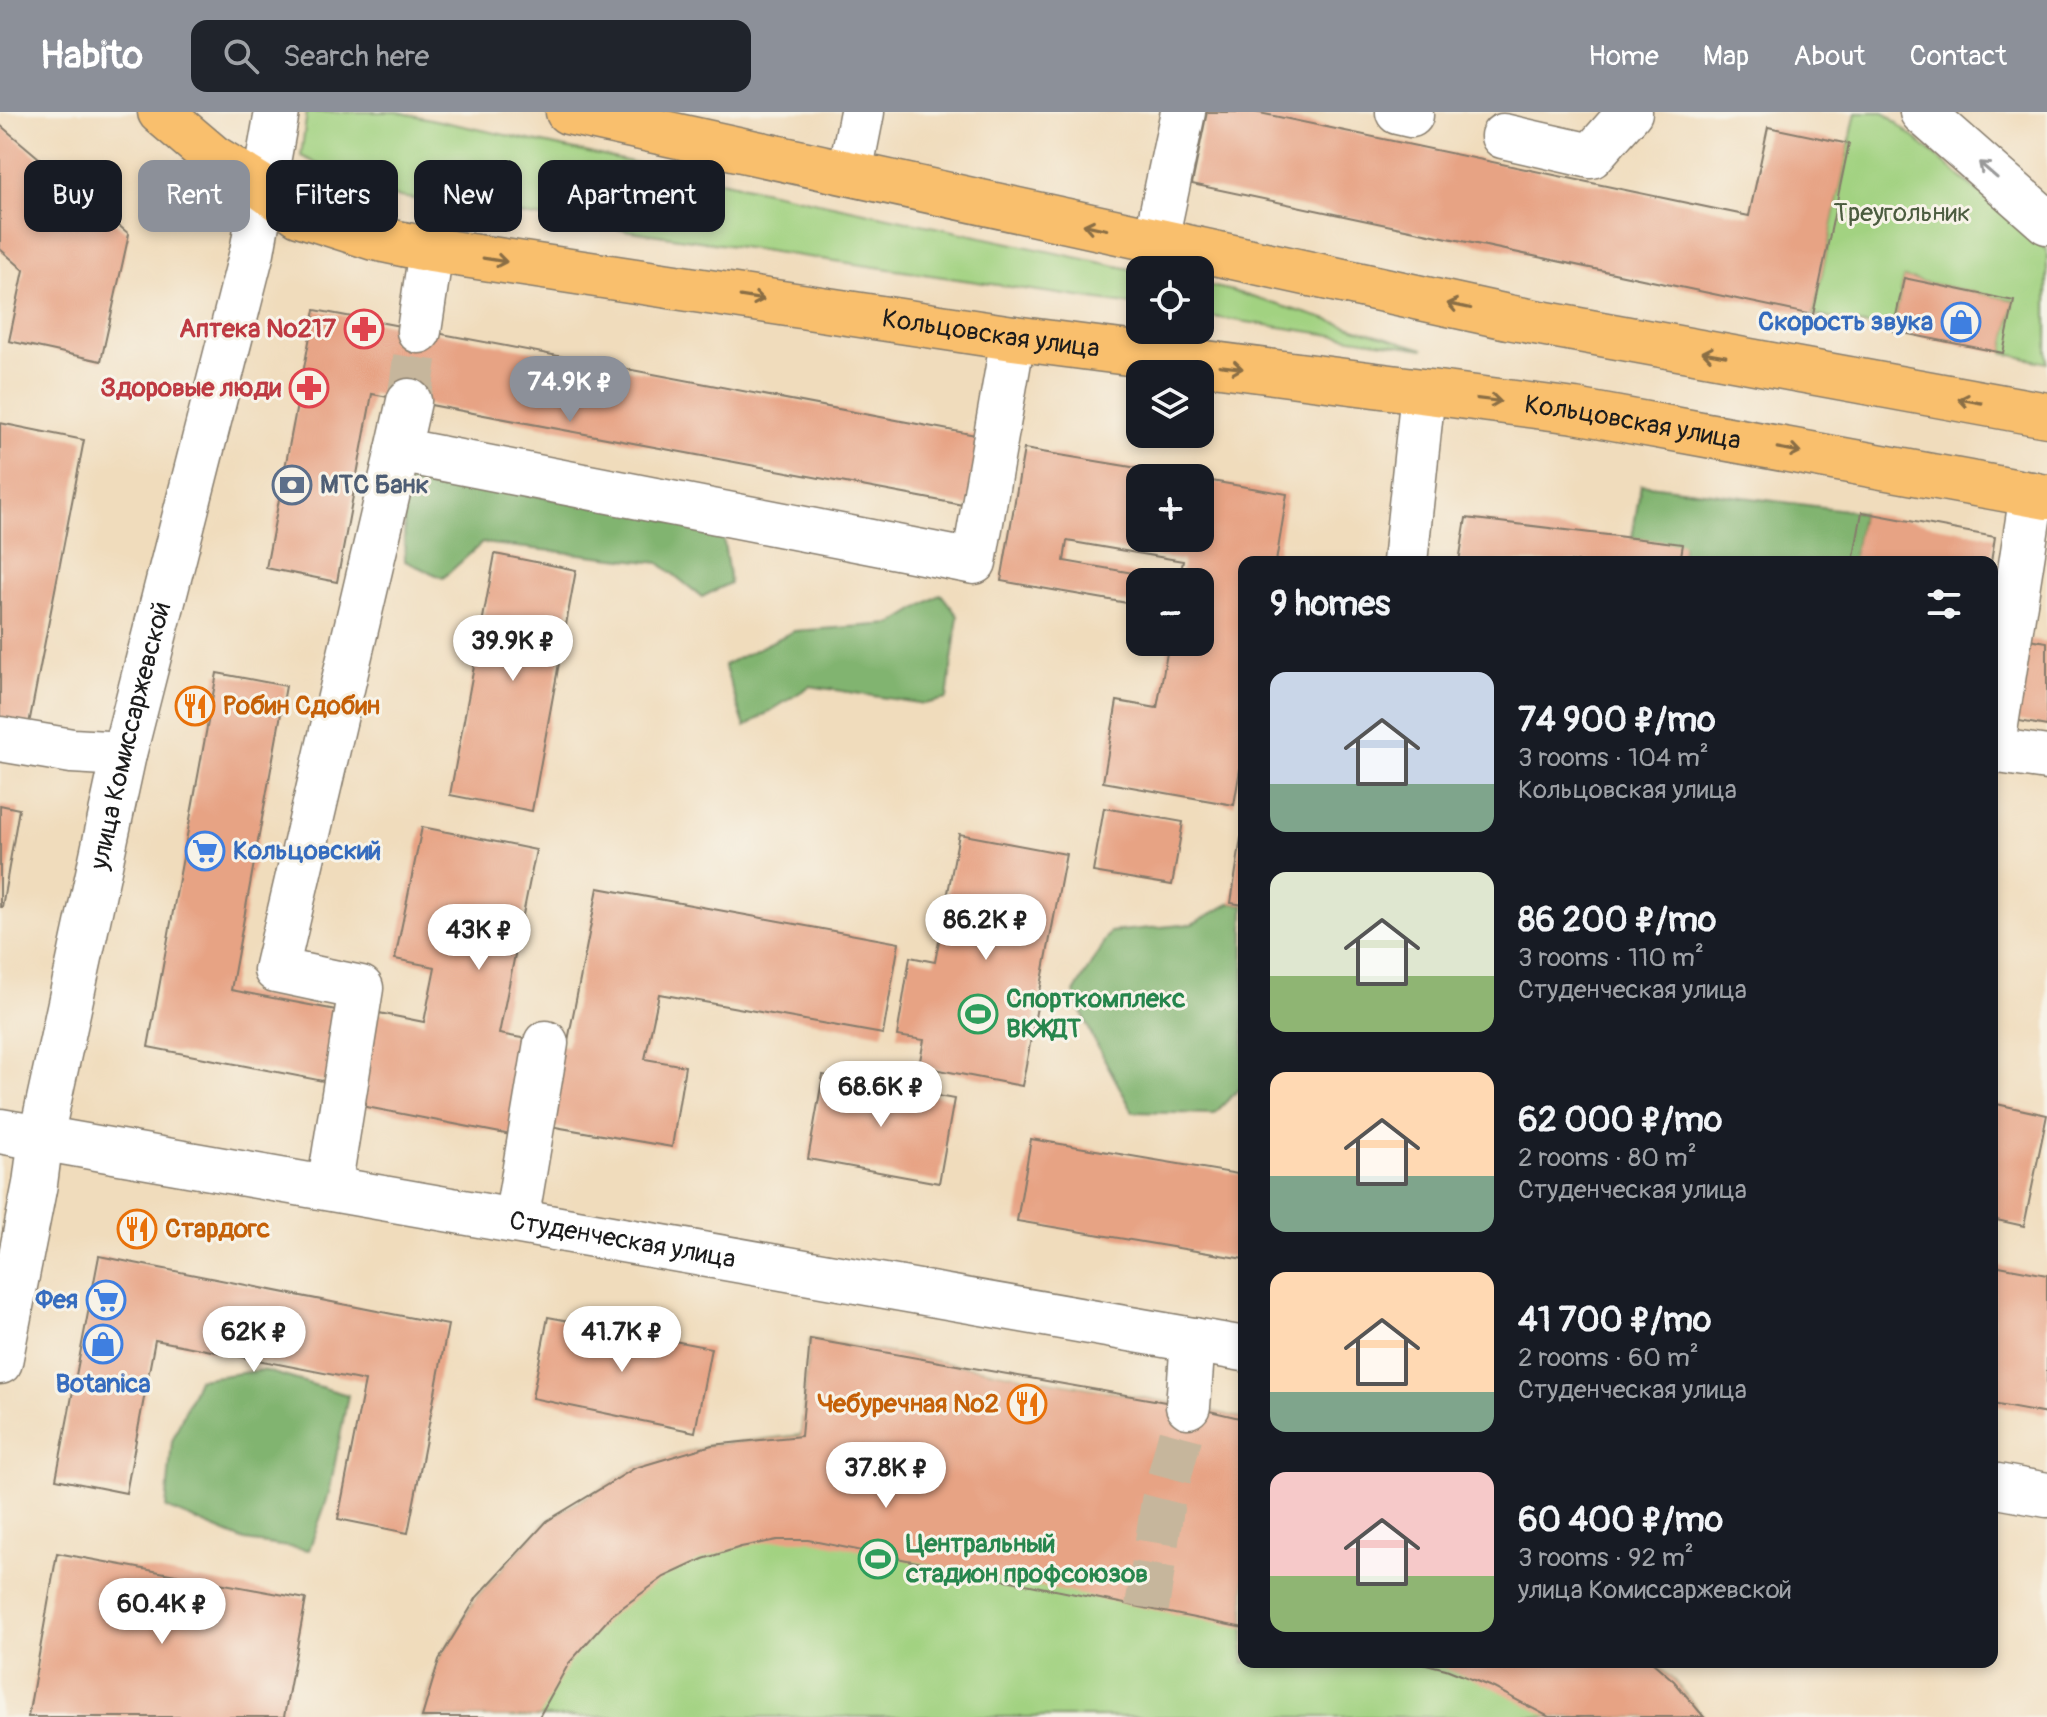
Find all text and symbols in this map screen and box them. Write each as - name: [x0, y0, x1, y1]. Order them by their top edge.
- search box: [191, 20, 751, 92]
- text: Habito: [40, 32, 143, 80]
- icon: search: [219, 34, 263, 78]
- text: Search here: [283, 38, 429, 75]
- text: Home: [1588, 39, 1659, 74]
- text: Map: [1703, 39, 1749, 74]
- text: About: [1793, 39, 1866, 74]
- text: Contact: [1910, 39, 2007, 74]
- chip: Buy: [24, 160, 122, 232]
- chip: Rent: [138, 160, 250, 232]
- chip: Filters: [266, 160, 398, 232]
- chip: New: [414, 160, 522, 232]
- chip: Apartment: [538, 160, 725, 232]
- one-way arrow: [1979, 162, 1999, 180]
- park label: Треугольник: [1833, 197, 1971, 229]
- one-way arrow: [1083, 219, 1109, 234]
- one-way arrow: [482, 253, 507, 268]
- map controls: [1126, 256, 1214, 656]
- button: locate: [1126, 256, 1214, 344]
- one-way arrow: [739, 292, 764, 307]
- one-way arrow: [1447, 298, 1472, 313]
- shop icon: Скорость звука: [1940, 301, 1982, 343]
- street label: Кольцовская улица: [880, 302, 1101, 365]
- place label: Скорость звука: [1758, 306, 1933, 338]
- pharmacy icon: Аптека №217: [343, 308, 385, 350]
- place label: Аптека №217: [179, 313, 336, 345]
- one-way arrow: [1702, 346, 1728, 361]
- pin: 74.9K ₽: [496, 356, 644, 424]
- one-way arrow: [1217, 359, 1244, 374]
- button: layers: [1126, 360, 1214, 448]
- text: 74.9K ₽: [528, 366, 612, 398]
- pharmacy icon: Здоровые люди: [288, 367, 330, 409]
- place label: Здоровые люди: [101, 372, 281, 404]
- street label: Кольцовская улица: [1523, 389, 1744, 457]
- one-way arrow: [1958, 392, 1983, 407]
- one-way arrow: [1476, 393, 1501, 408]
- one-way arrow: [1776, 444, 1802, 459]
- bank icon: МТС Банк: [271, 464, 313, 506]
- button: +: [1126, 464, 1214, 552]
- place label: МТС Банк: [320, 469, 429, 501]
- button: −: [1126, 568, 1214, 656]
- icon: filters: [1922, 582, 1966, 626]
- text: 9 homes: [1270, 583, 1390, 626]
- street label: улица Комиссаржевской: [83, 598, 178, 873]
- pin: 39.9K ₽: [439, 615, 587, 683]
- text: 39.9K ₽: [471, 625, 555, 657]
- restaurant icon: Робин Сдобин: [174, 685, 216, 727]
- place label: Робин Сдобин: [223, 690, 380, 722]
- text: 74 900 ₽/mo: [1518, 699, 1715, 742]
- icon: home: [1334, 704, 1430, 800]
- text: 3 rooms · 104 m²: [1518, 742, 1709, 774]
- text: Кольцовская улица: [1518, 774, 1737, 806]
- supermarket icon: Кольцовский: [184, 830, 226, 872]
- place label: Кольцовский: [233, 835, 381, 867]
- pin: 86.2K ₽: [912, 894, 1060, 962]
- text: 86 200 ₽/mo: [1518, 899, 1716, 942]
- pin: 43K ₽: [423, 904, 535, 972]
- text: 86.2K ₽: [943, 904, 1029, 936]
- icon: home: [1334, 904, 1430, 1000]
- text: 43K ₽: [446, 914, 512, 946]
- text: 3 rooms · 110 m²: [1518, 942, 1704, 974]
- text: Студенческая улица: [1518, 974, 1747, 1006]
- place label: Спорткомплекс ВКЖДТ: [1006, 983, 1185, 1045]
- sports icon: Спорткомплекс ВКЖДТ: [957, 993, 999, 1035]
- pin: 68.6K ₽: [807, 1061, 955, 1129]
- text: 68.6K ₽: [838, 1071, 924, 1103]
- text: 62 000 ₽/mo: [1518, 1099, 1722, 1142]
- icon: home: [1334, 1104, 1430, 1200]
- text: 2 rooms · 80 m²: [1518, 1142, 1697, 1174]
- text: Студенческая улица: [1518, 1174, 1747, 1206]
- street label: Студенческая улица: [507, 1205, 738, 1276]
- restaurant icon: Стардогс: [116, 1208, 158, 1250]
- place label: Стардогс: [165, 1213, 270, 1245]
- supermarket icon: Фея: [85, 1279, 127, 1321]
- place label: Фея: [35, 1284, 78, 1316]
- text: 41 700 ₽/mo: [1518, 1299, 1711, 1342]
- icon: home: [1334, 1304, 1430, 1400]
- pin: 62K ₽: [198, 1306, 310, 1374]
- pin: 41.7K ₽: [548, 1306, 696, 1374]
- text: 62K ₽: [221, 1316, 287, 1348]
- text: 41.7K ₽: [581, 1316, 663, 1348]
- shop icon: Botanica: [82, 1323, 124, 1365]
- text: 2 rooms · 60 m²: [1518, 1342, 1699, 1374]
- place label: Botanica: [55, 1368, 151, 1400]
- text: Студенческая улица: [1518, 1374, 1747, 1406]
- restaurant icon: Чебуречная №2: [1006, 1383, 1048, 1425]
- place label: Чебуречная №2: [817, 1388, 999, 1420]
- pin: 37.8K ₽: [812, 1442, 960, 1510]
- text: 37.8K ₽: [844, 1452, 928, 1484]
- text: 60 400 ₽/mo: [1518, 1499, 1723, 1542]
- icon: home: [1334, 1504, 1430, 1600]
- place label: Центральный стадион профсоюзов: [905, 1528, 1148, 1590]
- sports icon: Центральный стадион профсоюзов: [857, 1538, 899, 1580]
- text: 3 rooms · 92 m²: [1518, 1542, 1694, 1574]
- text: улица Комиссаржевской: [1518, 1574, 1792, 1606]
- pin: 60.4K ₽: [88, 1578, 236, 1646]
- text: 60.4K ₽: [117, 1588, 207, 1620]

